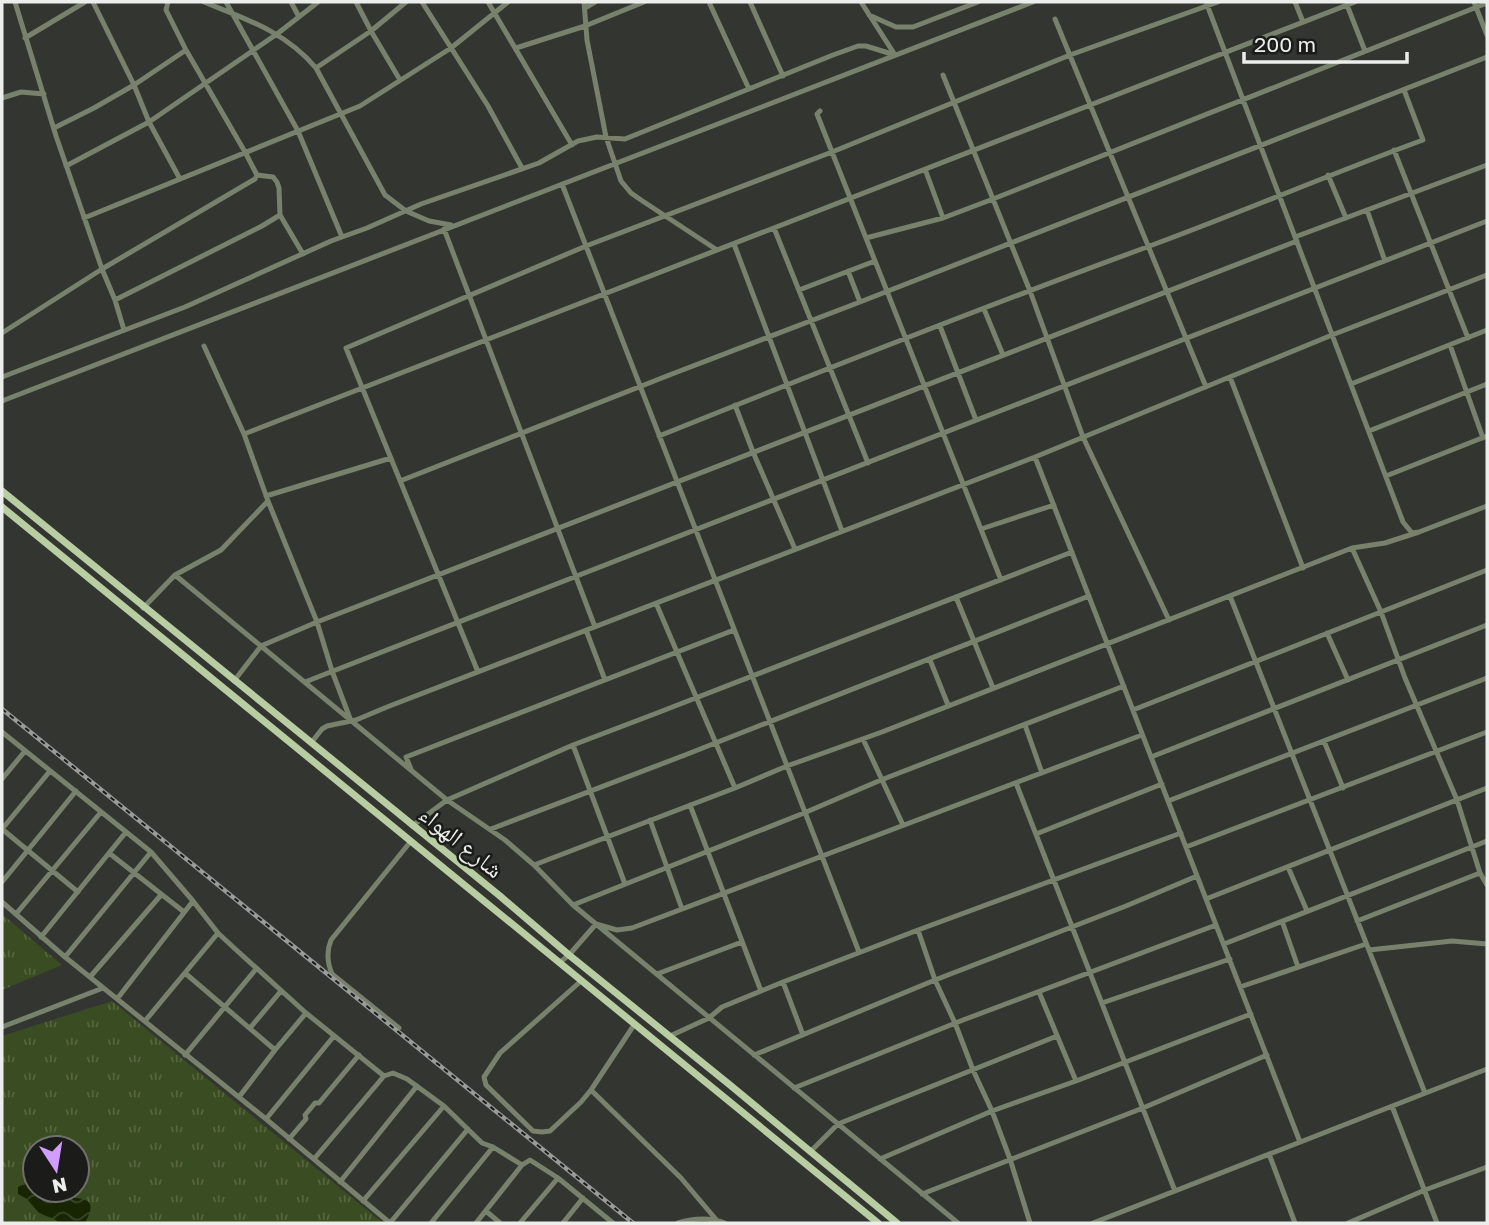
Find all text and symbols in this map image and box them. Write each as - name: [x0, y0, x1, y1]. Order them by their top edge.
- scale bar: [1244, 21, 1407, 65]
- text: 200 m: [1254, 31, 1316, 57]
- street label: شارع الهواء: [413, 799, 510, 885]
- north arrow: [21, 1134, 91, 1204]
- text: N: [50, 1173, 69, 1199]

